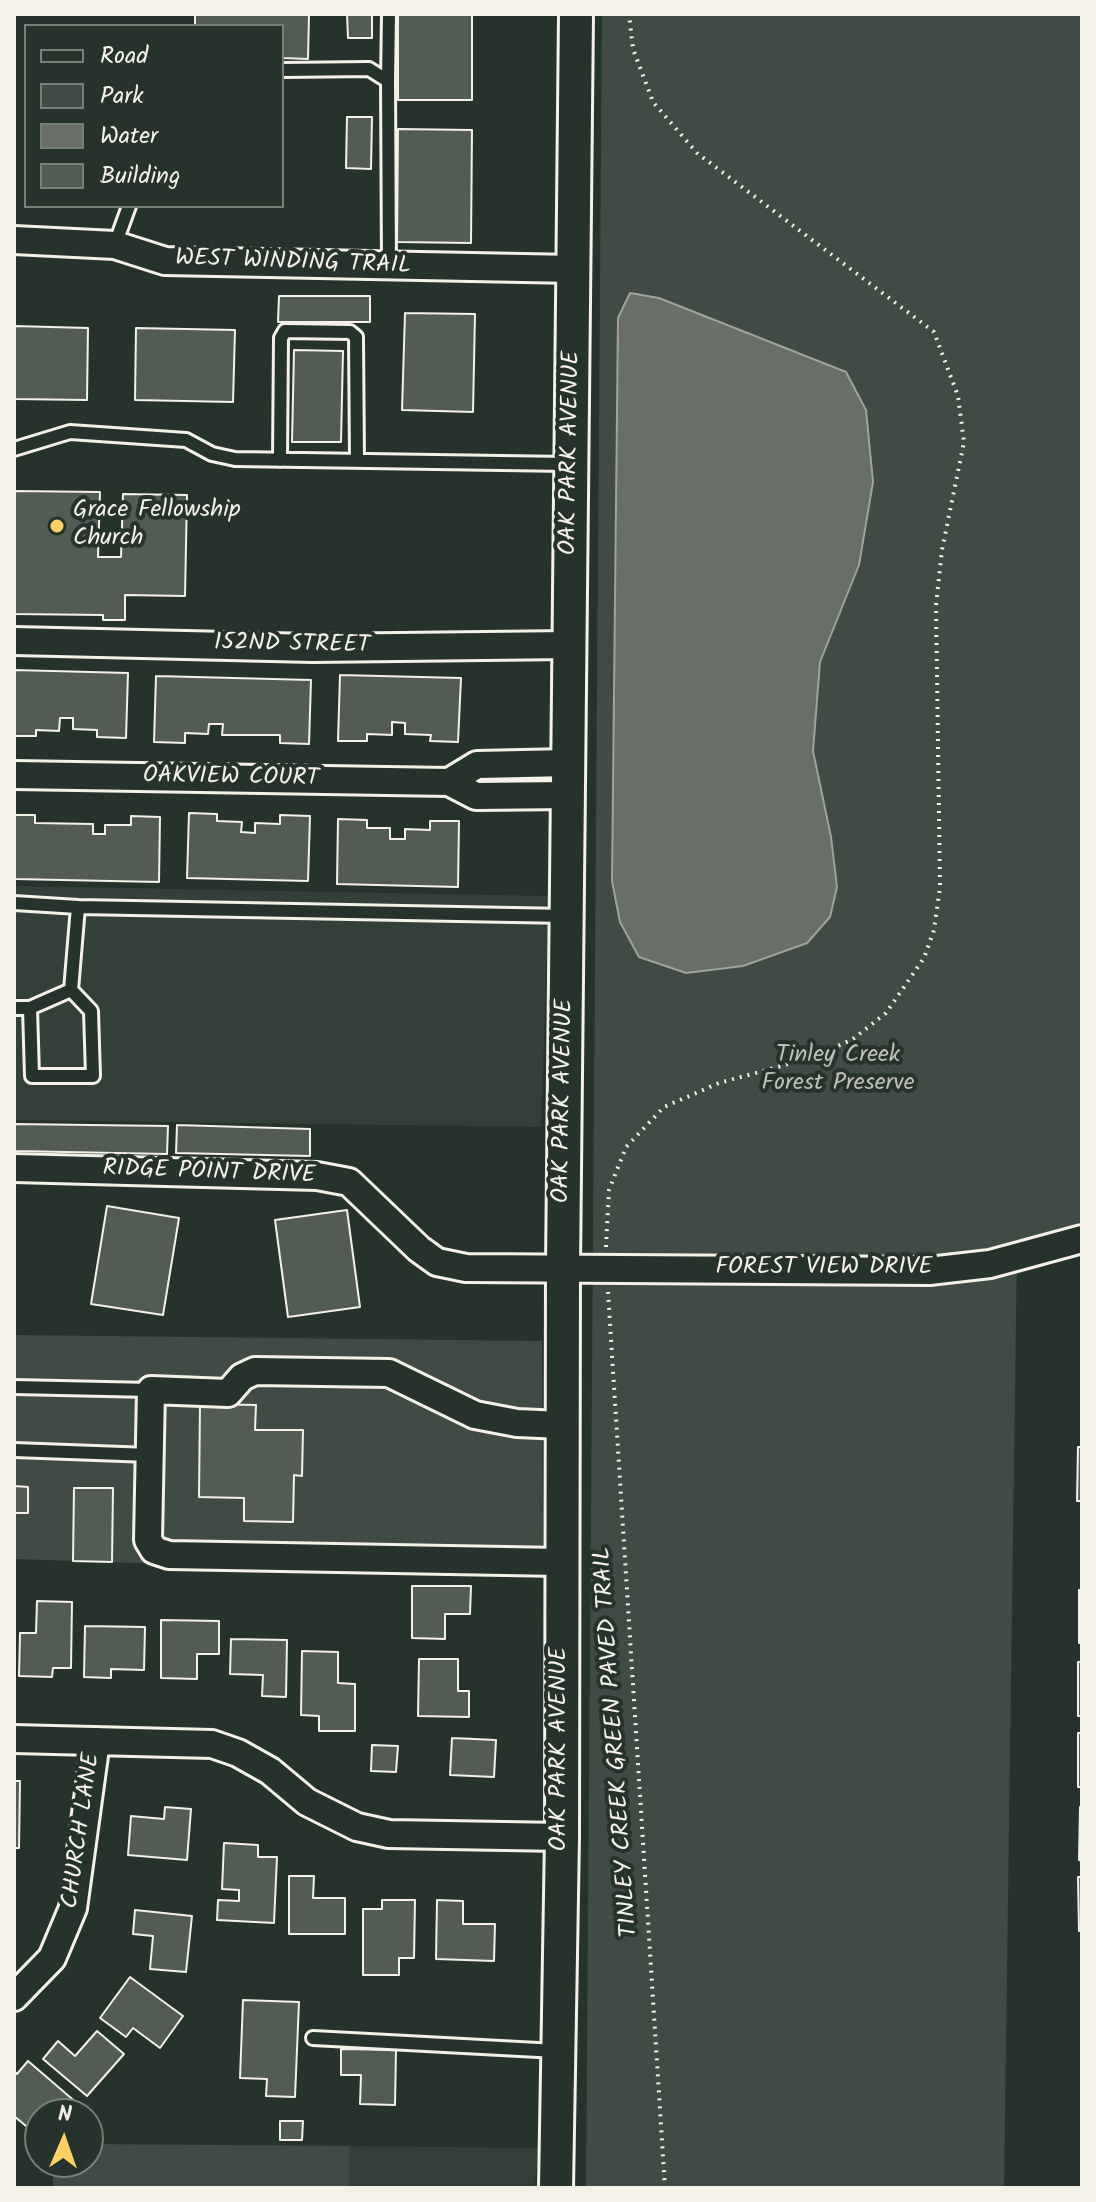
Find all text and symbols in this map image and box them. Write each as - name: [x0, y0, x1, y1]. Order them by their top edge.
- legend: [24, 24, 284, 208]
- text: Road: [100, 37, 148, 76]
- text: Park: [100, 77, 144, 116]
- text: Water: [100, 117, 158, 156]
- text: Building: [100, 157, 180, 196]
- street label: WEST WINDING TRAIL: [175, 245, 411, 283]
- street label: OAK PARK AVENUE: [556, 350, 588, 556]
- place label: Grace Fellowship Church: [73, 498, 240, 554]
- marker: Grace Fellowship Church: [48, 517, 66, 535]
- street label: 152ND STREET: [214, 630, 370, 662]
- street label: OAKVIEW COURT: [143, 763, 319, 795]
- street label: OAK PARK AVENUE: [549, 998, 581, 1204]
- park label: Tinley Creek Forest Preserve: [762, 1043, 914, 1099]
- street label: RIDGE POINT DRIVE: [102, 1156, 316, 1192]
- street label: FOREST VIEW DRIVE: [716, 1255, 932, 1283]
- street label: TINLEY CREEK GREEN PAVED TRAIL: [590, 1546, 646, 1938]
- street label: OAK PARK AVENUE: [547, 1647, 575, 1851]
- street label: CHURCH LANE: [58, 1751, 108, 1911]
- north arrow: [24, 2098, 104, 2178]
- text: N: [57, 2098, 72, 2133]

